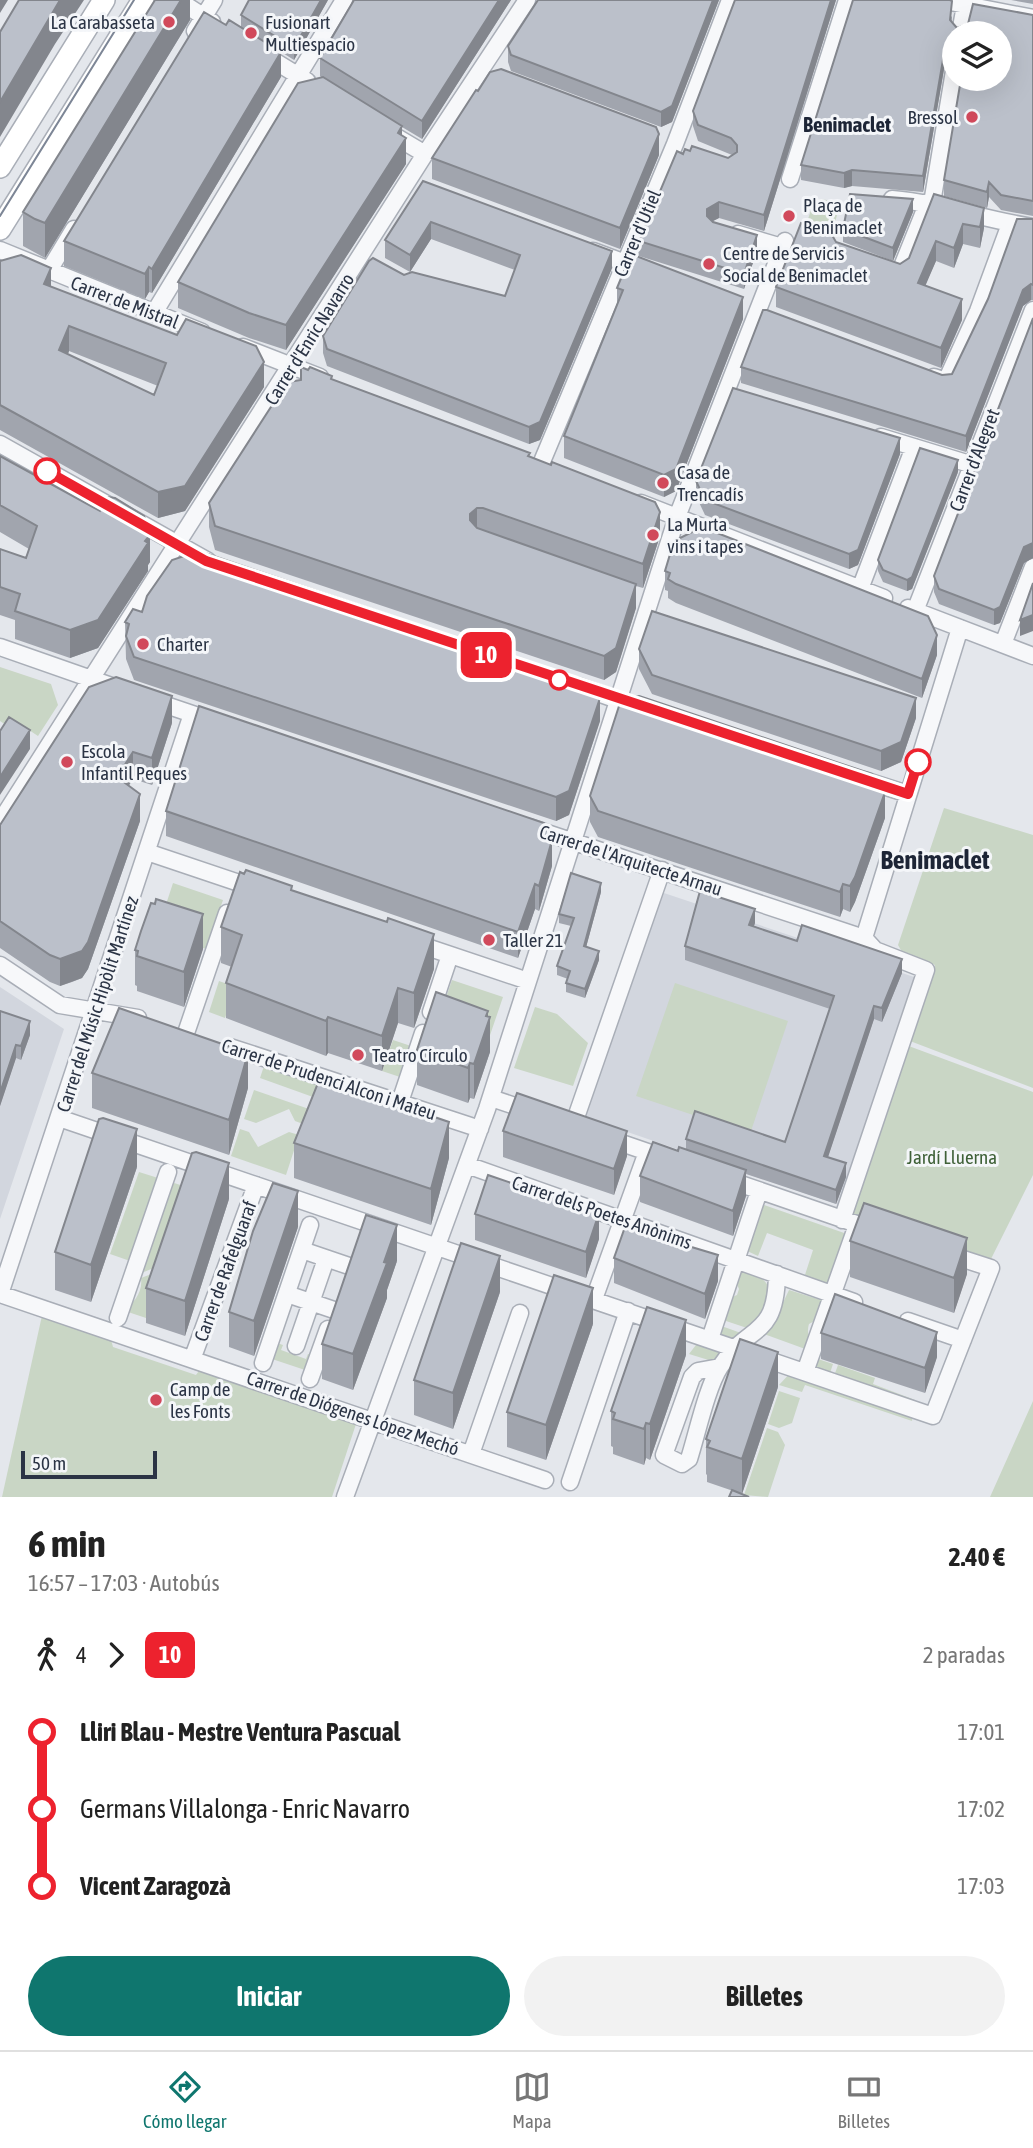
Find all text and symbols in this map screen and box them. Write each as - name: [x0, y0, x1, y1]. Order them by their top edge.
- place label: La Carabasseta: [51, 11, 155, 33]
- place label: Fusionart Multiespacio: [265, 11, 355, 55]
- marker: La Carabasseta: [161, 14, 177, 30]
- map controls: [942, 21, 1012, 91]
- button: layers: [942, 21, 1012, 91]
- marker: Fusionart Multiespacio: [243, 25, 259, 41]
- place label: Bressol: [907, 106, 958, 128]
- marker: Bressol: [964, 109, 980, 125]
- district label: Benimaclet: [803, 112, 891, 136]
- street label: Carrer d'Utiel: [609, 186, 665, 280]
- place label: Plaça de Benimaclet: [803, 194, 883, 238]
- marker: Plaça de Benimaclet: [781, 208, 797, 224]
- place label: Centre de Servicis Social de Benimaclet: [723, 242, 868, 286]
- marker: Centre de Servicis Social de Benimaclet: [701, 256, 717, 272]
- street label: Carrer d'Enric Navarro: [260, 269, 358, 409]
- street label: Carrer de Mistral: [68, 271, 182, 333]
- street label: Carrer d'Alegret: [944, 406, 1004, 514]
- unlabelled marker: [34, 458, 60, 484]
- place label: Casa de Trencadís: [677, 461, 744, 505]
- marker: Casa de Trencadís: [655, 475, 671, 491]
- place label: La Murta vins i tapes: [667, 513, 744, 557]
- marker: La Murta vins i tapes: [645, 527, 661, 543]
- line badge: 10: [454, 632, 518, 678]
- place label: Charter: [157, 633, 209, 655]
- marker: Charter: [135, 636, 151, 652]
- text: 10: [475, 641, 497, 668]
- unlabelled marker: [549, 670, 569, 690]
- place label: Escola Infantil Peques: [81, 740, 187, 784]
- unlabelled marker: [905, 749, 931, 775]
- marker: Escola Infantil Peques: [59, 754, 75, 770]
- street label: Carrer de l'Arquitecte Arnau: [537, 820, 725, 900]
- district label: Benimaclet: [880, 845, 990, 875]
- street label: Carrer del Músic Hipòlit Martínez: [52, 893, 142, 1115]
- place label: Taller 21: [503, 929, 563, 951]
- marker: Taller 21: [481, 932, 497, 948]
- street label: Carrer de Prudenci Alcon i Mateu: [219, 1034, 439, 1124]
- place label: Teatro Círculo: [372, 1044, 468, 1066]
- marker: Teatro Círculo: [350, 1047, 366, 1063]
- park label: Jardí Lluerna: [907, 1146, 997, 1168]
- street label: Carrer dels Poetes Anònims: [509, 1171, 695, 1253]
- street label: Carrer de Rafelguaraf: [189, 1198, 261, 1344]
- street label: Carrer de Diógenes López Mechó: [244, 1366, 462, 1460]
- place label: Camp de les Fonts: [170, 1378, 231, 1422]
- marker: Camp de les Fonts: [148, 1392, 164, 1408]
- scale bar: [21, 1448, 158, 1480]
- text: 50 m: [32, 1452, 66, 1474]
- text: 6 min: [28, 1522, 106, 1565]
- text: 2.40 €: [948, 1542, 1005, 1572]
- text: 16:57 – 17:03 · Autobús: [28, 1570, 220, 1596]
- icon: walk: [28, 1636, 66, 1674]
- icon: forward: [97, 1636, 135, 1674]
- text: 10: [159, 1641, 181, 1668]
- text: 4: [76, 1642, 87, 1668]
- text: 2 paradas: [923, 1642, 1005, 1668]
- text: Lliri Blau - Mestre Ventura Pascual: [80, 1717, 400, 1747]
- text: 17:01: [957, 1719, 1005, 1745]
- text: Germans Villalonga - Enric Navarro: [80, 1794, 410, 1824]
- text: 17:02: [957, 1796, 1005, 1822]
- text: Vicent Zaragozà: [80, 1871, 231, 1901]
- text: 17:03: [957, 1873, 1005, 1899]
- button: Iniciar: [28, 1956, 510, 2036]
- button: Billetes: [524, 1956, 1005, 2036]
- tab: Cómo llegar: [143, 2068, 226, 2132]
- tab: Mapa: [512, 2068, 552, 2132]
- tab: Billetes: [838, 2068, 890, 2132]

